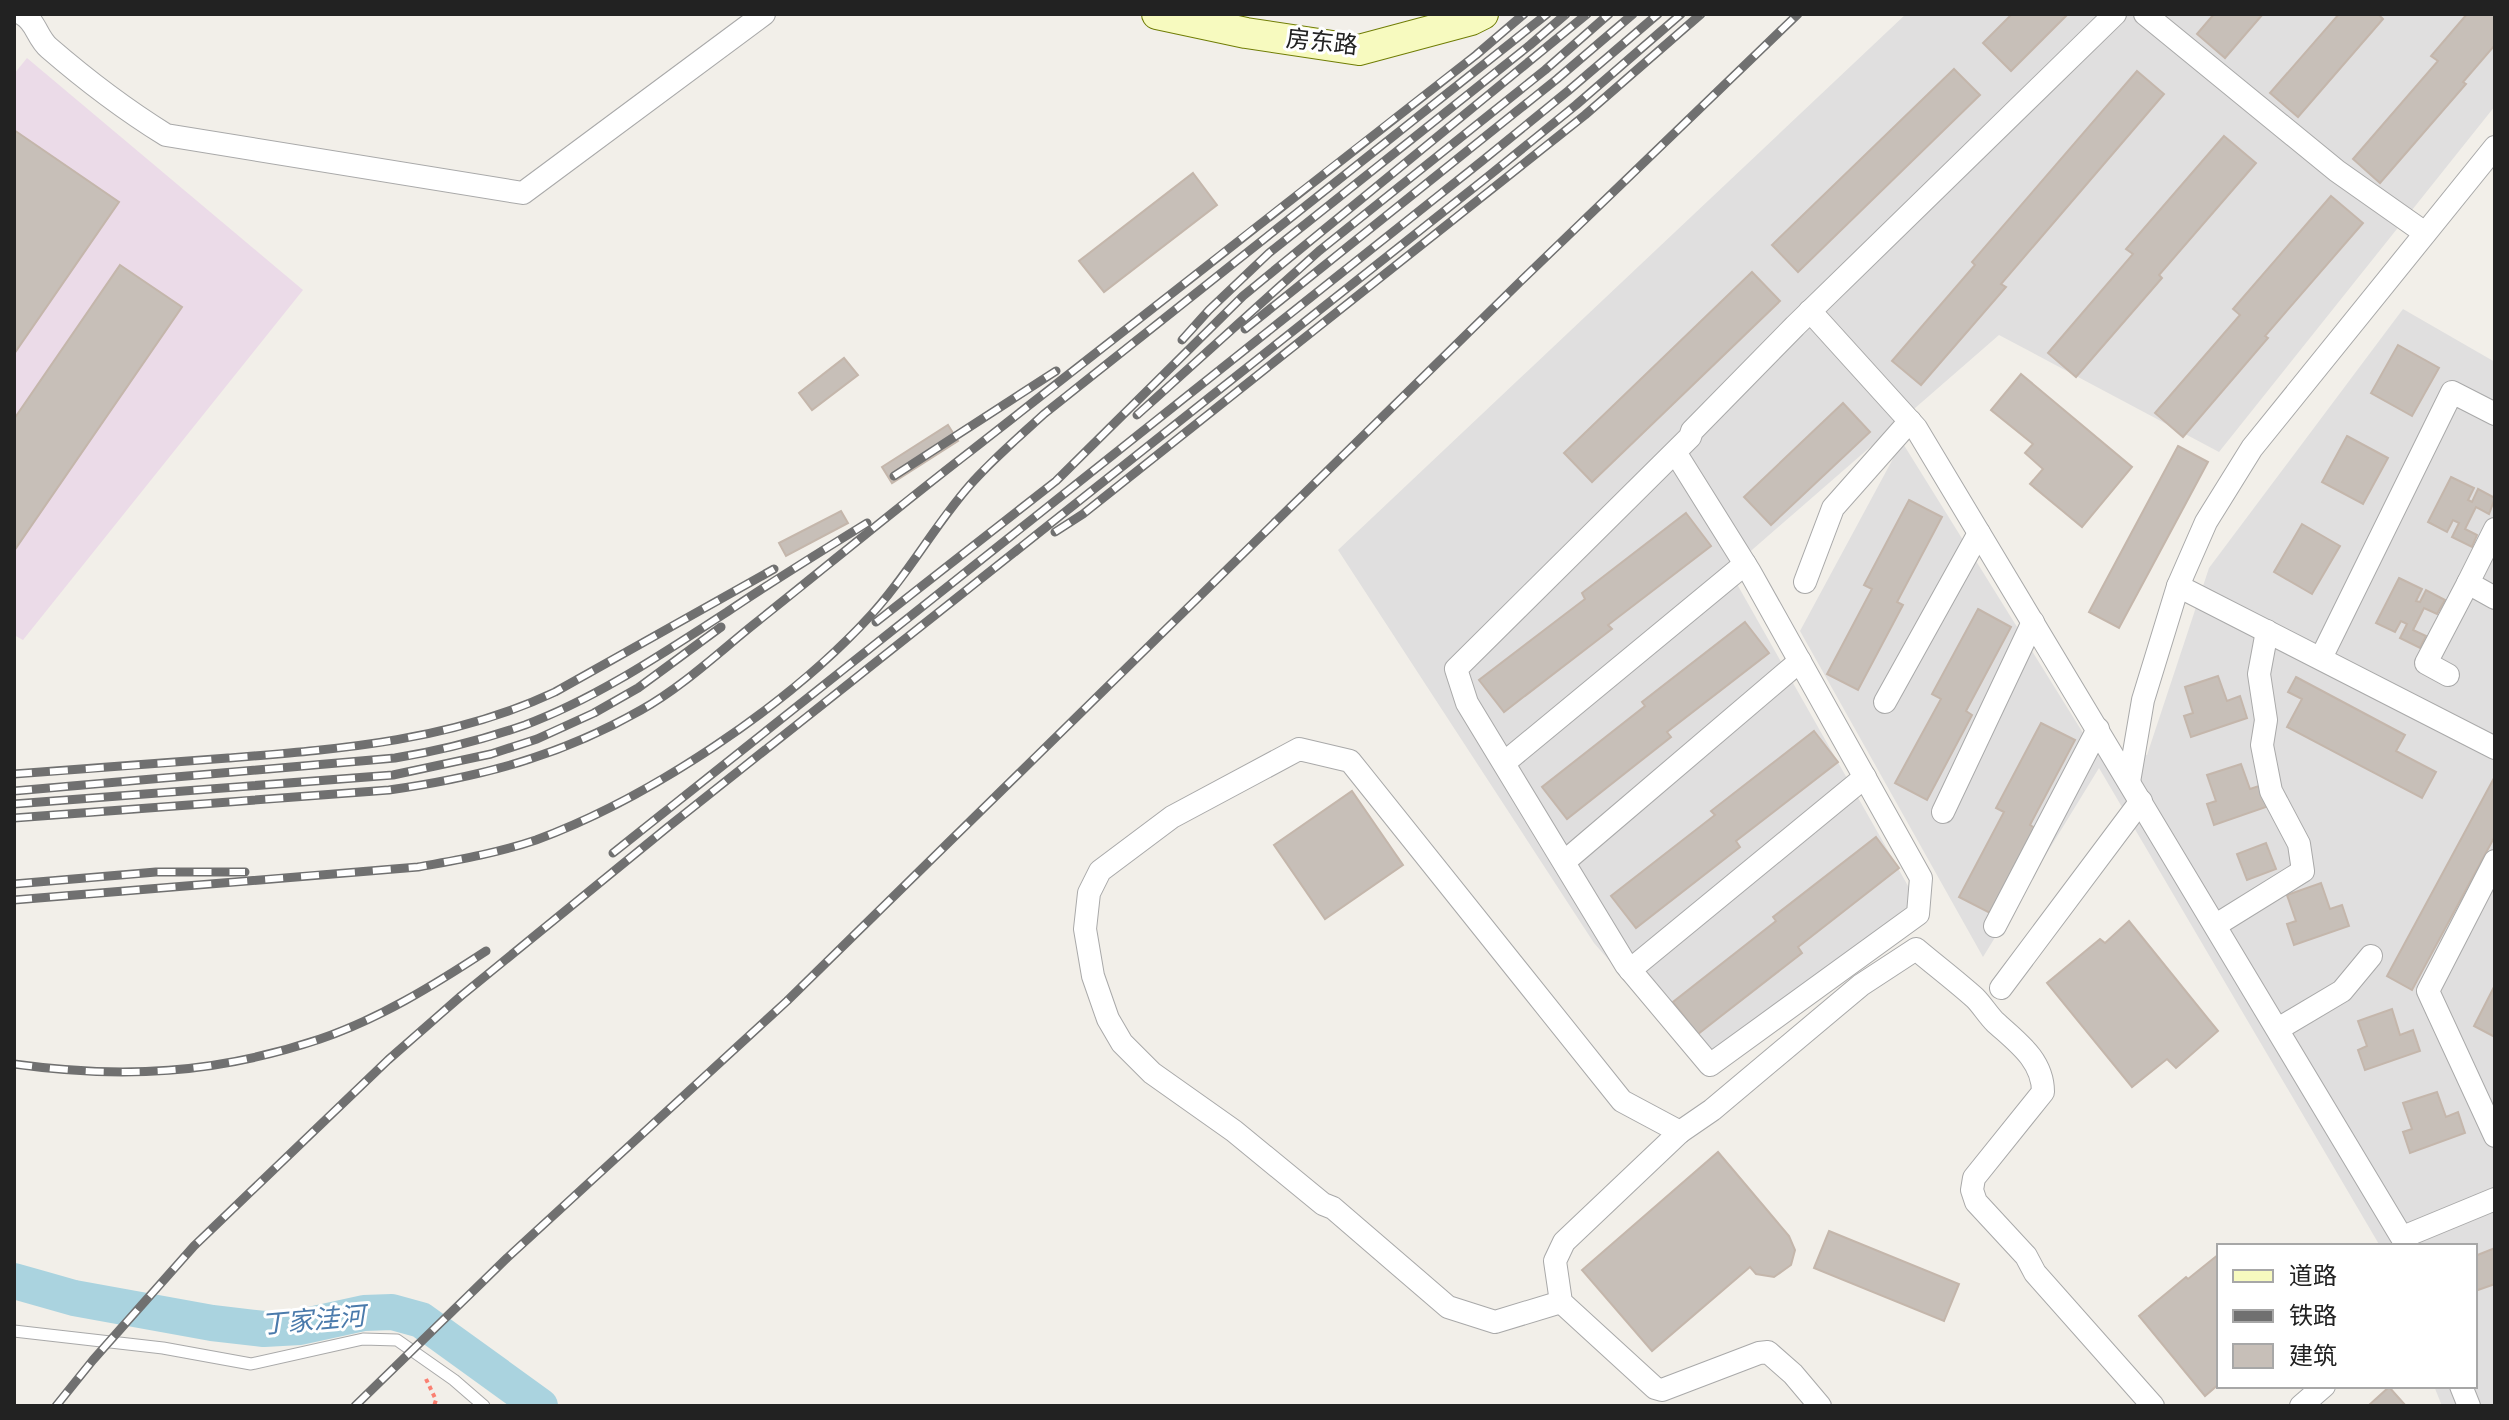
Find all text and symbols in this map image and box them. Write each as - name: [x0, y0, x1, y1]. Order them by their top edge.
- street label: 房东路: [1284, 25, 1359, 63]
- legend: [2217, 1244, 2477, 1388]
- text: 道路: [2289, 1263, 2337, 1293]
- water label: 丁家洼河: [260, 1301, 371, 1343]
- text: 铁路: [2289, 1303, 2337, 1333]
- text: 建筑: [2289, 1343, 2337, 1373]

